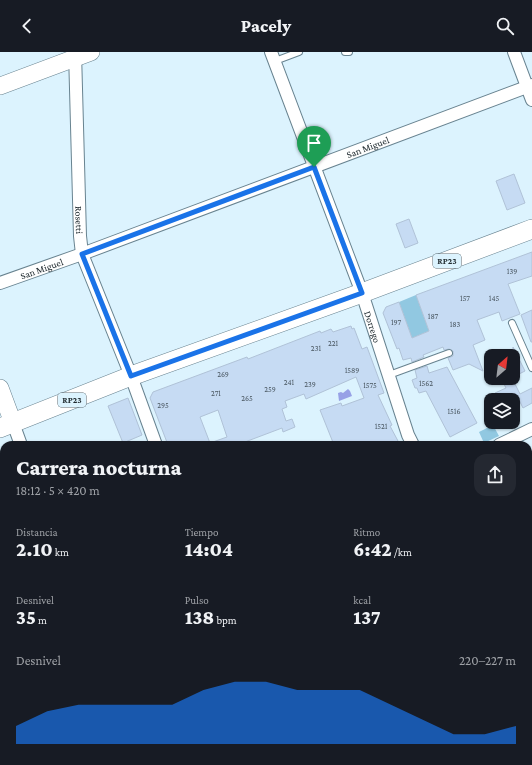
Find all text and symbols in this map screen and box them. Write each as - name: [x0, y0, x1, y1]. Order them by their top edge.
- icon: back: [16, 15, 38, 37]
- icon: search: [494, 15, 516, 37]
- text: Pacely: [241, 16, 291, 36]
- pin: [297, 126, 331, 167]
- icon: arrive: [303, 132, 325, 154]
- street label: San Miguel: [345, 134, 391, 160]
- street label: Rosetti: [74, 206, 85, 234]
- road number: RP23: [433, 254, 461, 268]
- street label: San Miguel: [19, 256, 65, 281]
- house number: 139: [507, 267, 517, 276]
- house number: 157: [460, 294, 470, 303]
- house number: 145: [489, 294, 499, 303]
- street label: Dorrego: [363, 309, 383, 344]
- house number: 187: [428, 312, 438, 321]
- house number: 197: [391, 318, 401, 327]
- house number: 183: [450, 320, 461, 329]
- house number: 221: [328, 339, 338, 348]
- house number: 231: [311, 344, 321, 353]
- north arrow: [484, 349, 520, 385]
- map controls: [484, 349, 520, 429]
- house number: 1589: [345, 366, 359, 375]
- house number: 269: [217, 370, 229, 379]
- house number: 241: [284, 378, 295, 387]
- house number: 1562: [419, 379, 433, 388]
- house number: 239: [304, 380, 316, 389]
- house number: 1575: [363, 381, 377, 390]
- house number: 259: [264, 385, 276, 394]
- house number: 271: [211, 389, 221, 398]
- road number: RP23: [58, 393, 86, 407]
- button: layers: [484, 393, 520, 429]
- house number: 265: [241, 394, 253, 403]
- house number: 295: [157, 401, 169, 410]
- house number: 1516: [447, 407, 461, 416]
- house number: 1521: [375, 422, 388, 431]
- button: share: [474, 454, 516, 496]
- text: Carrera nocturna: [16, 455, 182, 480]
- text: 18:12 · 5 × 420 m: [16, 483, 100, 498]
- text: Distancia: [16, 526, 58, 538]
- text: Tiempo: [185, 526, 218, 538]
- text: Ritmo: [353, 526, 380, 538]
- text: 2.10: [16, 538, 53, 560]
- text: 14:04: [185, 538, 233, 560]
- text: 6:42: [353, 538, 392, 560]
- text: km: [53, 546, 69, 558]
- text: /km: [392, 546, 412, 558]
- text: Desnivel: [16, 594, 54, 606]
- text: Pulso: [185, 594, 209, 606]
- text: kcal: [353, 594, 371, 606]
- text: 35: [16, 606, 36, 628]
- text: 138: [185, 606, 214, 628]
- text: 137: [353, 606, 381, 628]
- text: m: [36, 614, 47, 626]
- text: bpm: [214, 614, 237, 626]
- text: Desnivel: [16, 653, 61, 668]
- text: 220–227 m: [459, 653, 516, 668]

